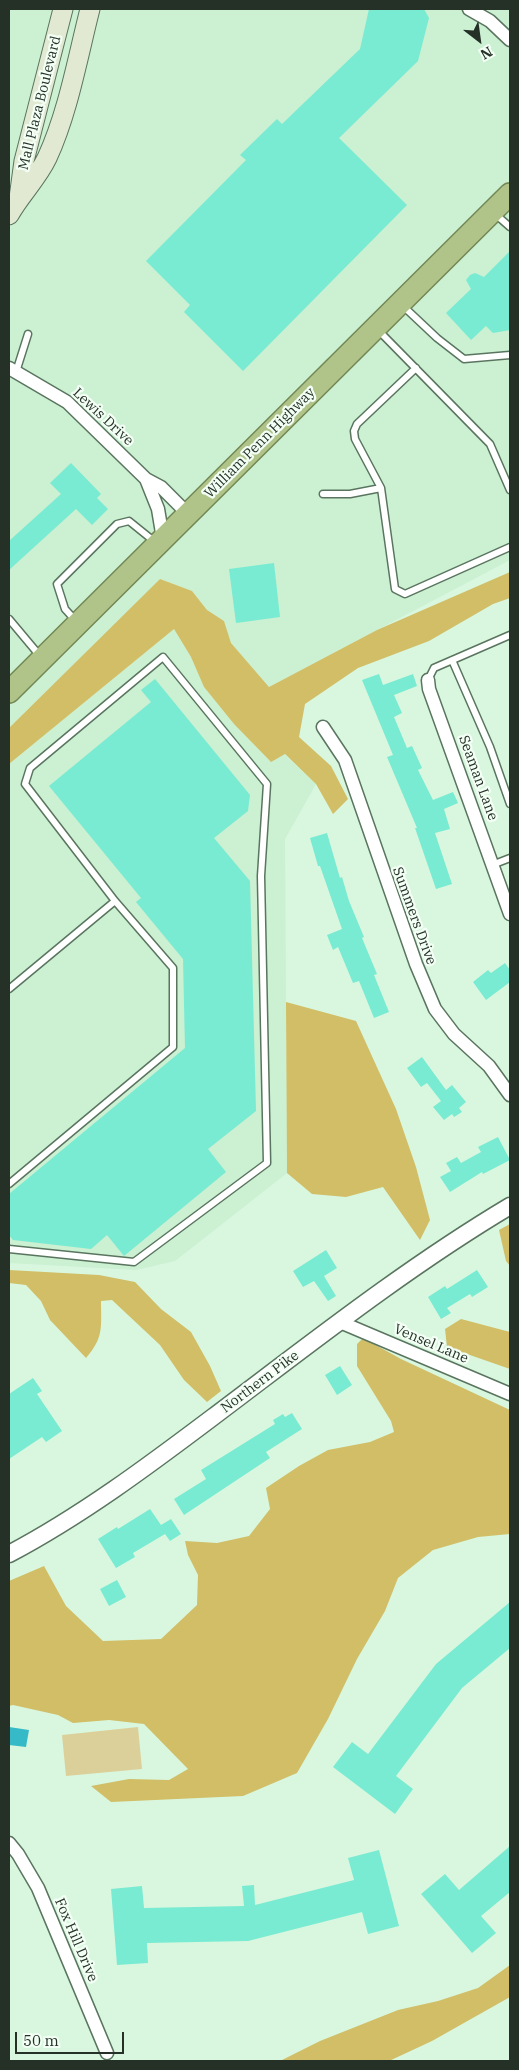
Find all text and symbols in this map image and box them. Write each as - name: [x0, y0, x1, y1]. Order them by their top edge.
- north arrow: [454, 15, 504, 65]
- street label: Mall Plaza Boulevard: [15, 34, 65, 172]
- text: N: [477, 42, 496, 64]
- street label: William Penn Highway: [201, 384, 319, 502]
- street label: Lewis Drive: [69, 385, 137, 449]
- street label: Seaman Lane: [455, 733, 501, 823]
- street label: Summers Drive: [389, 865, 439, 967]
- street label: Vensel Lane: [391, 1321, 471, 1367]
- street label: Northern Pike: [218, 1347, 302, 1417]
- street label: Fox Hill Drive: [51, 1896, 101, 1984]
- scale bar: [18, 2022, 126, 2054]
- text: 50 m: [23, 2031, 59, 2050]

